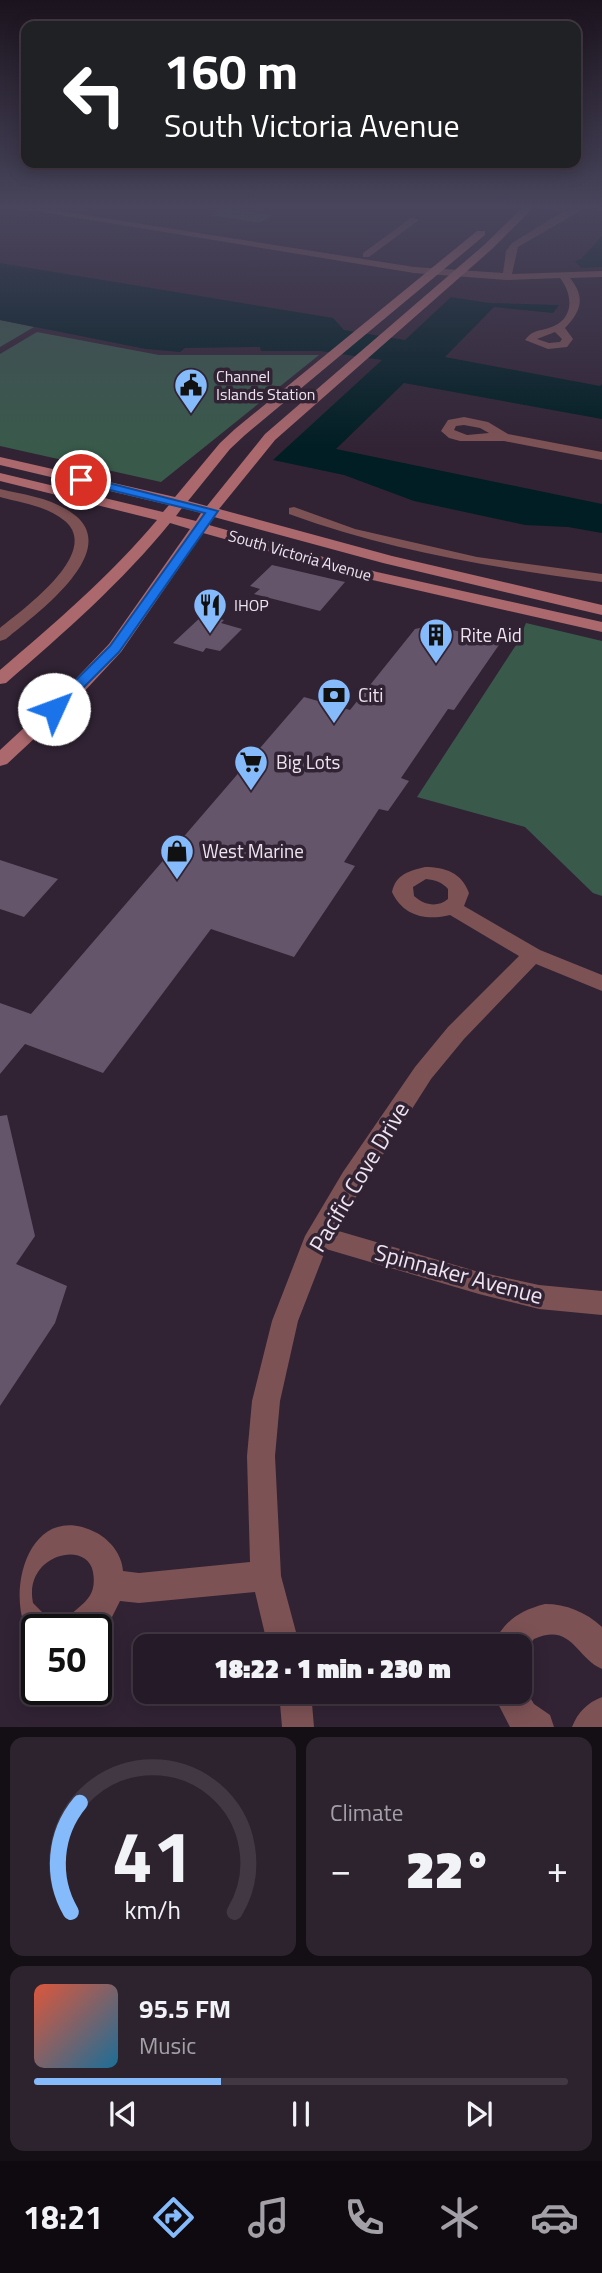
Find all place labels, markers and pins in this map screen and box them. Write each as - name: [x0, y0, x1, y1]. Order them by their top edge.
- place label: Channel Islands Station: [216, 364, 315, 406]
- public building icon: Channel Islands Station: [172, 366, 210, 415]
- pin: [51, 450, 111, 510]
- restaurant icon: IHOP: [191, 586, 229, 635]
- place label: IHOP: [234, 593, 269, 617]
- building icon: Rite Aid: [417, 616, 455, 665]
- place label: Rite Aid: [460, 620, 522, 649]
- bank icon: Citi: [315, 676, 353, 725]
- place label: Citi: [358, 680, 383, 709]
- supermarket icon: Big Lots: [232, 743, 270, 792]
- place label: Big Lots: [276, 747, 340, 776]
- shop icon: West Marine: [158, 832, 196, 881]
- place label: West Marine: [202, 836, 304, 865]

